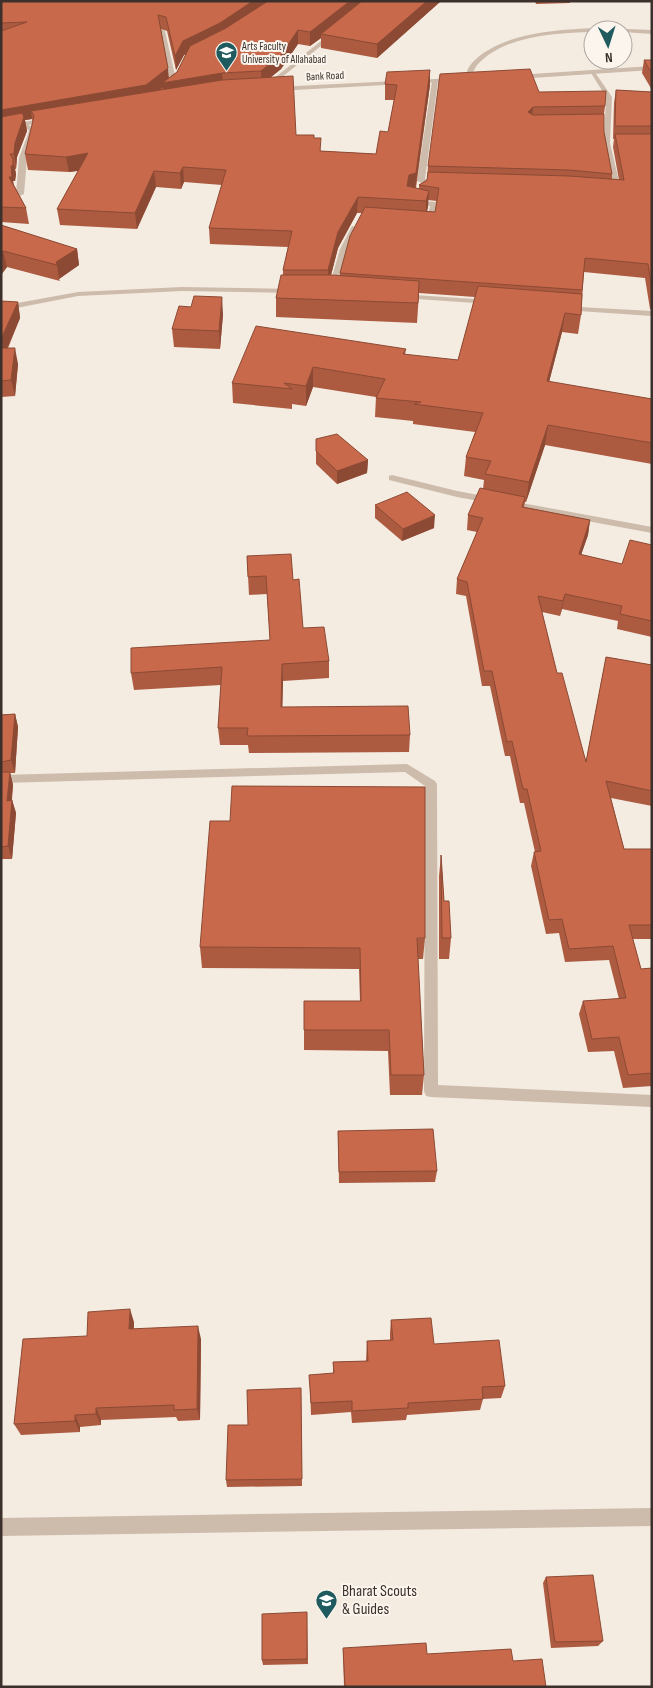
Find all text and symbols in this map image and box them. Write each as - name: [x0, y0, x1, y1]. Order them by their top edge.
- north arrow: [583, 20, 633, 70]
- school or university icon: Arts Faculty University of Allahabad: [214, 40, 238, 71]
- place label: Arts Faculty University of Allahabad: [241, 40, 327, 66]
- text: N: [605, 49, 613, 66]
- street label: Bank Road: [306, 68, 345, 83]
- place label: Bharat Scouts & Guides: [342, 1582, 417, 1619]
- school or university icon: Bharat Scouts & Guides: [314, 1588, 338, 1619]

